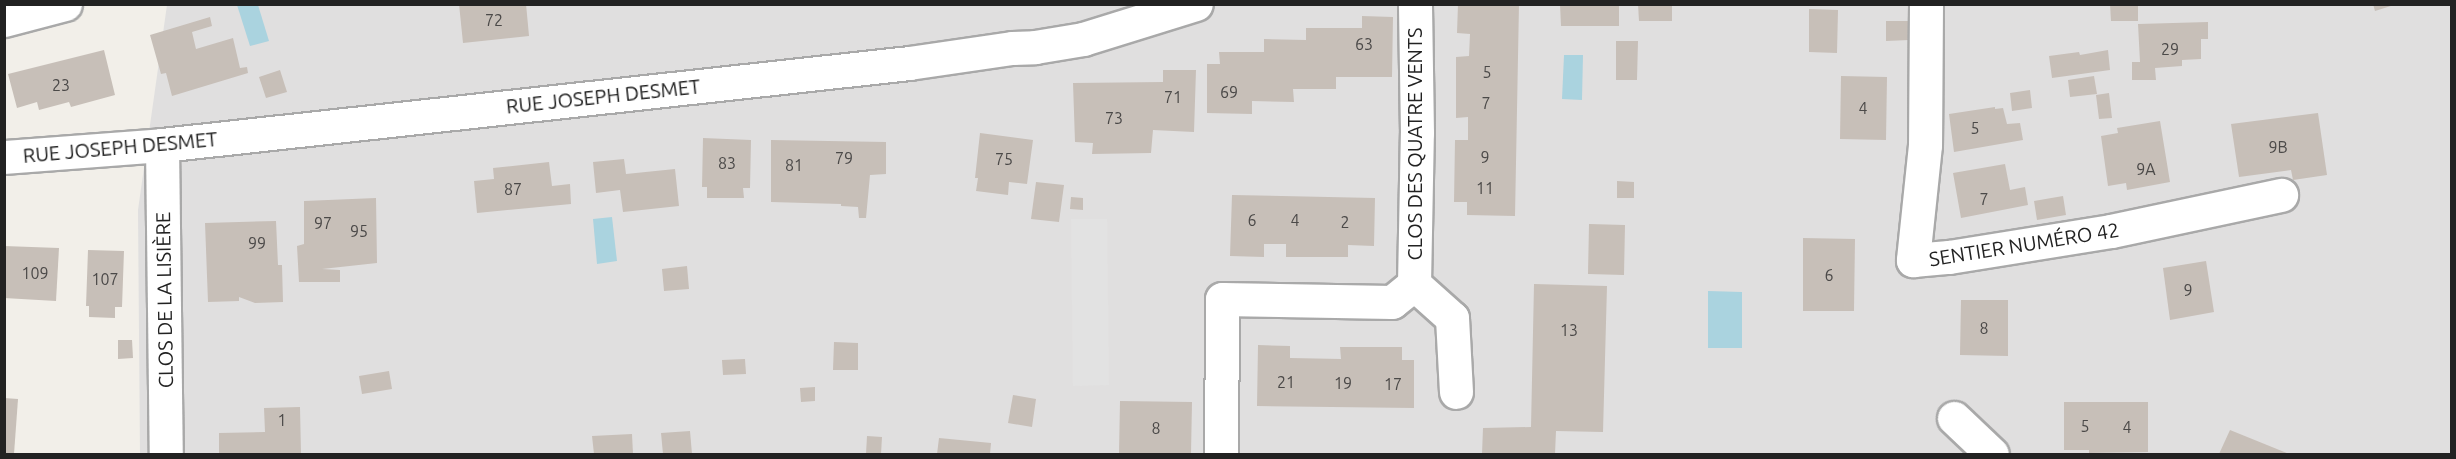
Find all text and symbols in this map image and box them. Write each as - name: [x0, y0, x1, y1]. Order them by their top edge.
- house number: 72: [485, 10, 503, 30]
- street label: CLOS DES QUATRE VENTS: [1402, 27, 1426, 261]
- house number: 63: [1355, 34, 1373, 54]
- house number: 29: [2161, 39, 2179, 59]
- house number: 5: [1482, 62, 1492, 82]
- street label: RUE JOSEPH DESMET: [505, 74, 701, 118]
- house number: 23: [52, 75, 70, 95]
- house number: 69: [1220, 82, 1238, 102]
- house number: 71: [1164, 87, 1182, 107]
- house number: 7: [1481, 93, 1491, 113]
- house number: 4: [1858, 98, 1868, 118]
- house number: 73: [1105, 108, 1123, 128]
- house number: 5: [1970, 118, 1980, 138]
- street label: RUE JOSEPH DESMET: [22, 127, 218, 167]
- house number: 9B: [2268, 137, 2288, 157]
- house number: 9: [1480, 147, 1490, 167]
- house number: 79: [835, 148, 853, 168]
- house number: 75: [995, 149, 1013, 169]
- house number: 83: [718, 153, 736, 173]
- house number: 81: [785, 155, 803, 175]
- house number: 9A: [2136, 159, 2156, 179]
- house number: 11: [1476, 178, 1494, 198]
- house number: 87: [504, 179, 522, 199]
- house number: 7: [1979, 189, 1989, 209]
- house number: 6: [1247, 210, 1257, 230]
- house number: 4: [1290, 210, 1300, 230]
- street label: CLOS DE LA LISIÈRE: [150, 212, 178, 388]
- house number: 2: [1340, 212, 1350, 232]
- house number: 97: [314, 213, 332, 233]
- street label: SENTIER NUMÉRO 42: [1927, 217, 2121, 271]
- house number: 95: [350, 221, 368, 241]
- house number: 99: [248, 233, 266, 253]
- house number: 109: [21, 263, 49, 283]
- house number: 6: [1824, 265, 1834, 285]
- house number: 107: [91, 269, 119, 289]
- house number: 9: [2183, 280, 2193, 300]
- house number: 8: [1979, 318, 1989, 338]
- house number: 13: [1560, 320, 1578, 340]
- house number: 21: [1277, 372, 1295, 392]
- house number: 19: [1334, 373, 1352, 393]
- house number: 17: [1384, 374, 1402, 394]
- house number: 1: [277, 410, 287, 430]
- house number: 5: [2080, 416, 2090, 436]
- house number: 4: [2122, 417, 2132, 437]
- house number: 8: [1151, 418, 1161, 438]

